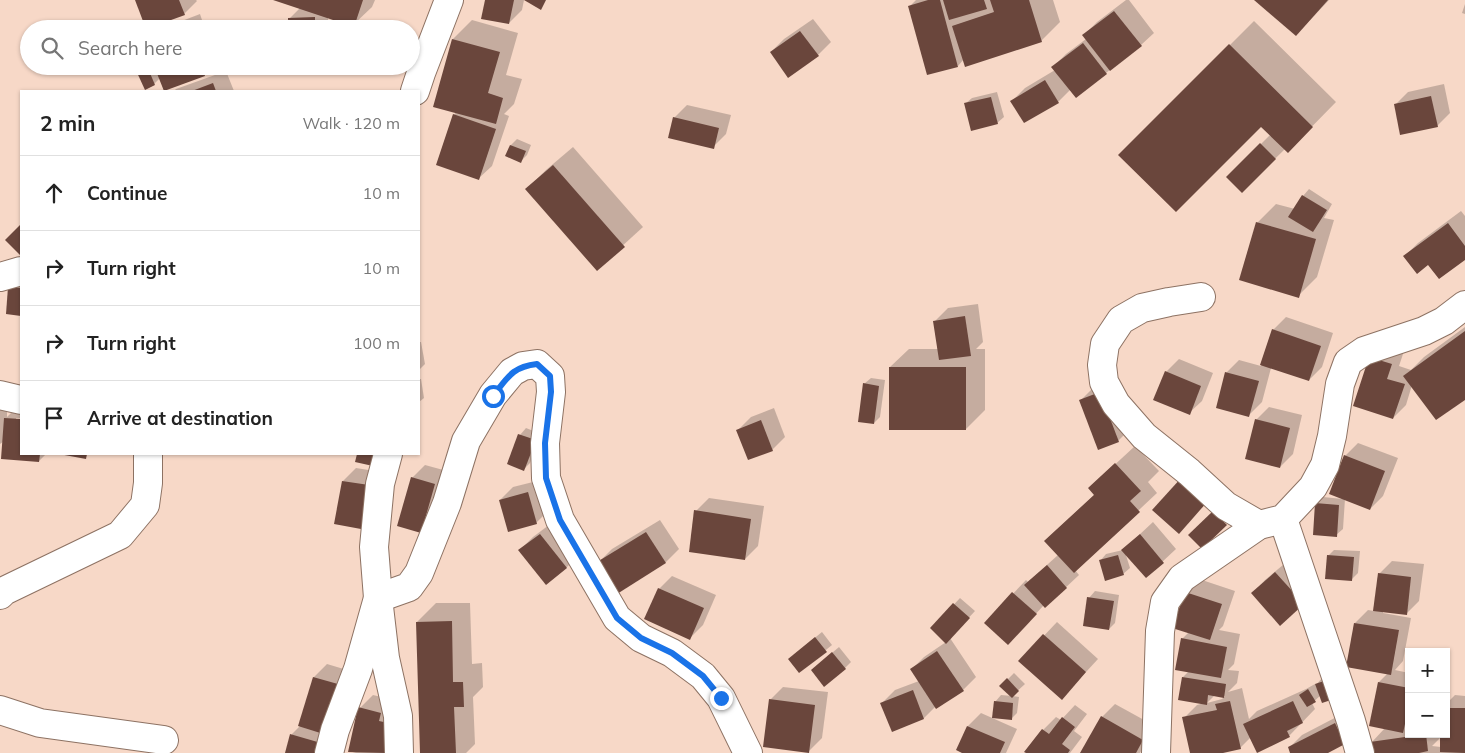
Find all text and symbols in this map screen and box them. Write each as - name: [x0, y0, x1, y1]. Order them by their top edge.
- search box: [20, 20, 420, 75]
- icon: search: [38, 34, 66, 62]
- text: Search here: [78, 36, 182, 60]
- text: 2 min: [40, 110, 95, 136]
- text: Walk · 120 m: [302, 113, 400, 133]
- icon: ahead: [40, 179, 68, 207]
- text: Continue: [87, 181, 167, 205]
- text: 10 m: [363, 183, 400, 203]
- icon: right: [40, 254, 68, 282]
- text: Turn right: [87, 256, 176, 280]
- text: 10 m: [363, 258, 400, 278]
- icon: right: [40, 329, 68, 357]
- text: Turn right: [87, 331, 176, 355]
- text: 100 m: [353, 333, 400, 353]
- route start: [482, 385, 505, 408]
- icon: arrive: [40, 404, 68, 432]
- text: Arrive at destination: [87, 406, 273, 430]
- map controls: [1405, 648, 1450, 738]
- button: +: [1405, 648, 1450, 693]
- route end: [710, 687, 733, 710]
- button: −: [1405, 693, 1450, 738]

